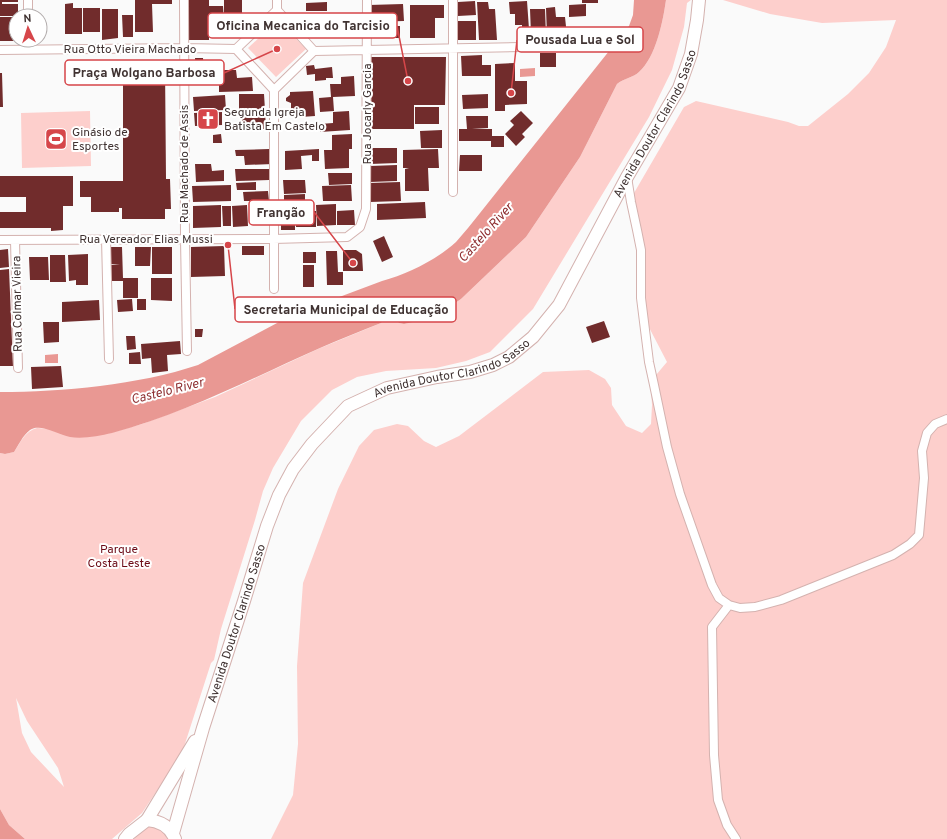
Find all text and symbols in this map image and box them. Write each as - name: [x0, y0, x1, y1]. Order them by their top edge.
- north arrow: [8, 8, 48, 48]
- text: N: [23, 12, 32, 26]
- callout: Oficina Mecanica do Tarcisio: [208, 13, 397, 38]
- text: Oficina Mecanica do Tarcisio: [216, 19, 390, 35]
- callout: Pousada Lua e Sol: [517, 27, 643, 52]
- text: Pousada Lua e Sol: [525, 33, 635, 49]
- street label: Rua Otto Vieira Machado: [64, 42, 197, 58]
- street label: Avenida Doutor Clarindo Sasso: [610, 48, 701, 201]
- callout: Praça Wolgano Barbosa: [65, 60, 224, 85]
- street label: Rua Jocarly Garcia: [360, 64, 376, 164]
- text: Praça Wolgano Barbosa: [72, 66, 216, 82]
- street label: Rua Machado de Assis: [177, 105, 193, 223]
- place label: Segunda Igreja Batista Em Castelo: [224, 105, 325, 135]
- church icon: Segunda Igreja Batista Em Castelo: [195, 106, 221, 132]
- place label: Ginásio de Esportes: [72, 125, 128, 155]
- sports icon: Ginásio de Esportes: [43, 126, 69, 152]
- callout: Frangão: [249, 200, 314, 225]
- water label: Castelo River: [456, 200, 518, 266]
- text: Frangão: [257, 206, 305, 222]
- street label: Rua Vereador Elias Mussi: [79, 232, 213, 248]
- street label: Rua Colmar Vieira: [9, 256, 27, 352]
- callout: Secretaria Municipal de Educação: [235, 297, 456, 322]
- text: Secretaria Municipal de Educação: [243, 303, 449, 319]
- street label: Avenida Doutor Clarindo Sasso: [371, 336, 534, 402]
- water label: Castelo River: [129, 375, 206, 409]
- park label: Parque Costa Leste: [88, 542, 150, 572]
- street label: Avenida Doutor Clarindo Sasso: [205, 542, 270, 705]

